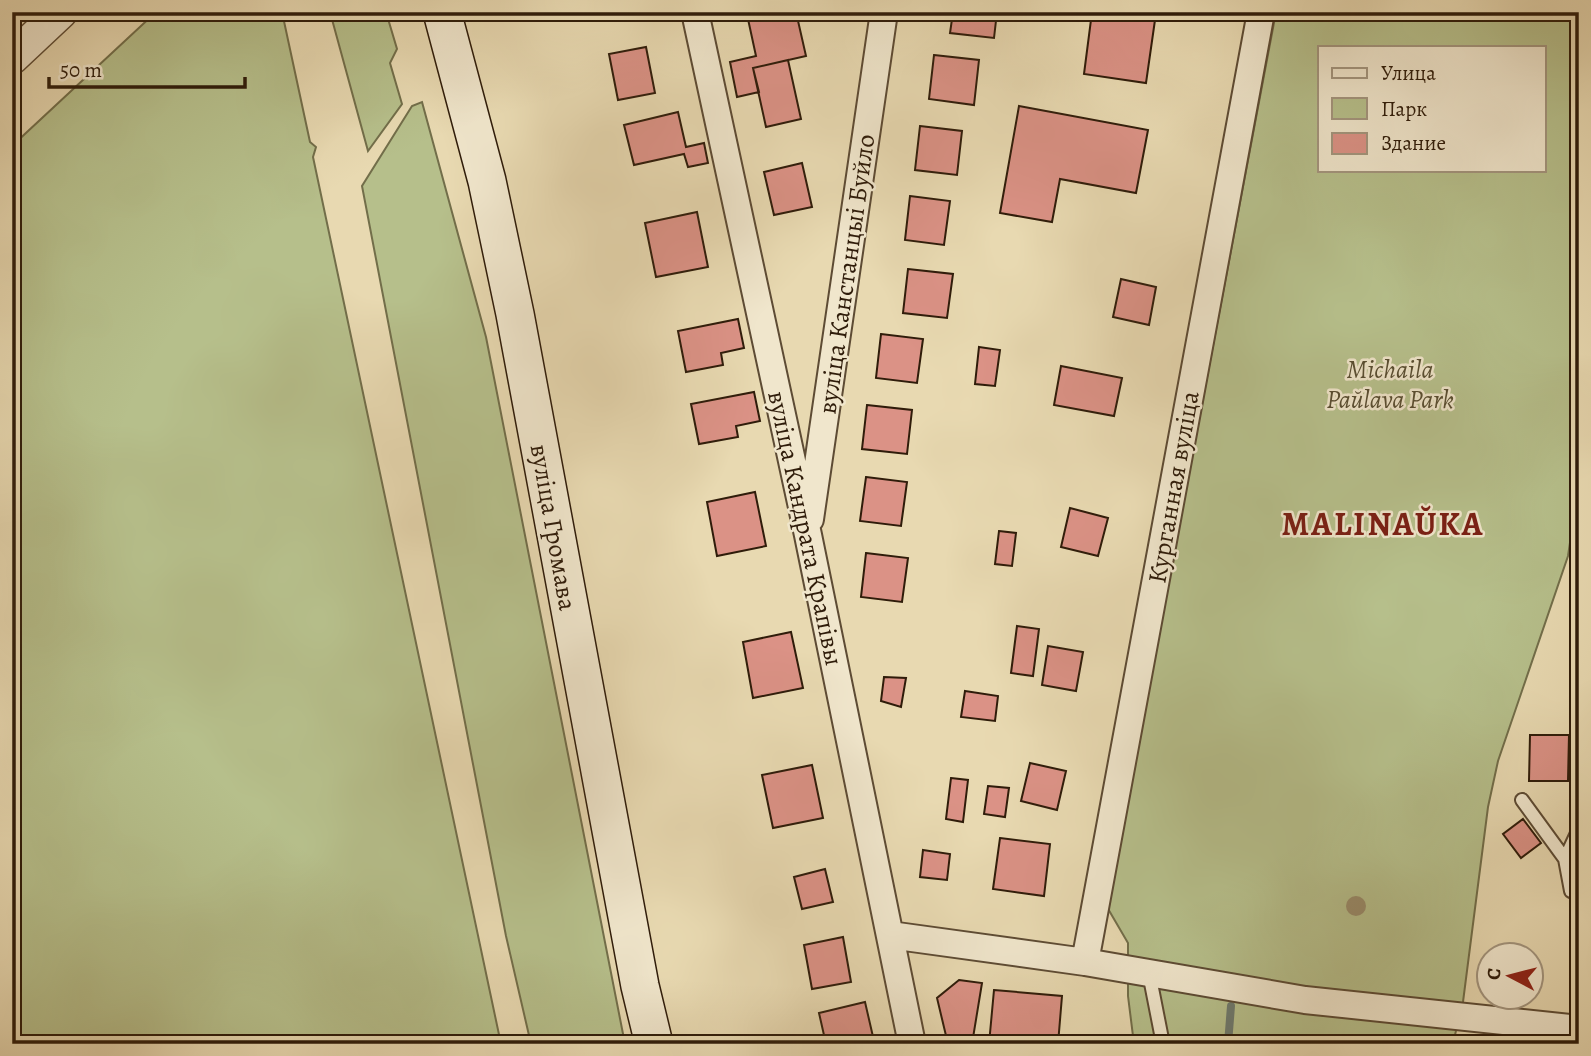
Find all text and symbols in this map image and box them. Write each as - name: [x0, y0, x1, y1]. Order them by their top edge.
- scale bar: [49, 46, 245, 90]
- legend: [1318, 46, 1546, 172]
- text: 50 m: [60, 56, 102, 84]
- text: Улица: [1381, 59, 1436, 87]
- text: Парк: [1381, 95, 1427, 123]
- text: Здание: [1381, 129, 1446, 157]
- street label: вуліца Канстанцыі Буйло: [810, 132, 883, 416]
- park label: Michaila Paŭlava Park: [1326, 352, 1454, 417]
- street label: вуліца Кандрата Крапівы: [759, 388, 852, 669]
- street label: Курганная вуліца: [1139, 388, 1208, 586]
- street label: вуліца Громава: [522, 441, 585, 613]
- district label: MALINAŬKA: [1282, 501, 1484, 546]
- north arrow: [1476, 940, 1546, 1010]
- text: С: [1481, 967, 1508, 981]

